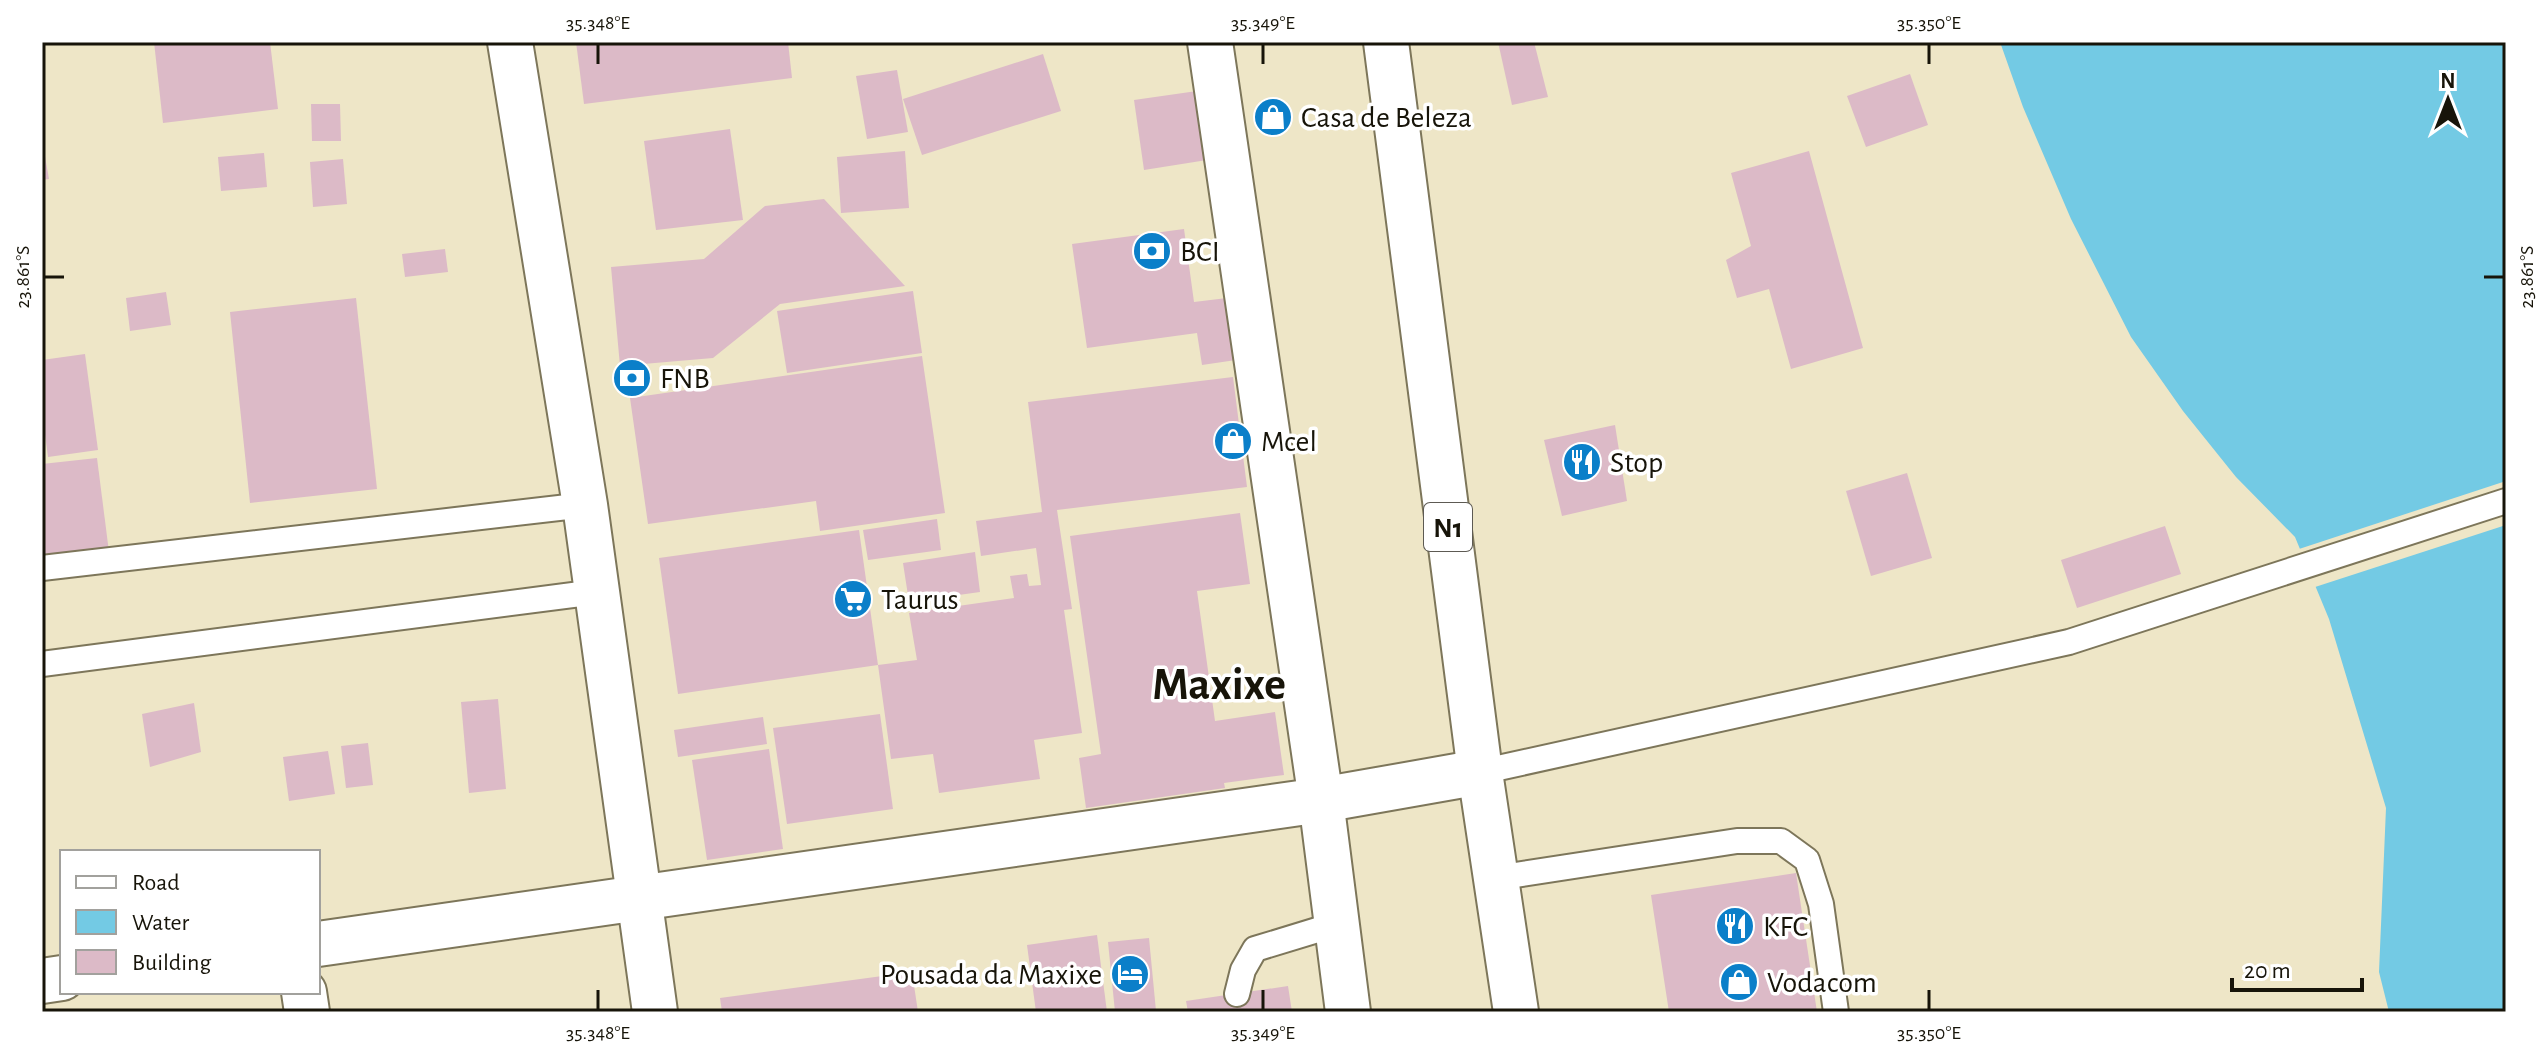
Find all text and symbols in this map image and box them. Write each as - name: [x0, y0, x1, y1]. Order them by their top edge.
- text: 35.348°E: [566, 13, 630, 33]
- text: 35.349°E: [1231, 13, 1295, 33]
- text: 35.350°E: [1897, 13, 1961, 33]
- north arrow: [2408, 60, 2488, 140]
- text: N: [2440, 70, 2456, 92]
- shop icon: Casa de Beleza: [1252, 96, 1294, 138]
- place label: Casa de Beleza: [1301, 103, 1472, 133]
- bank icon: BCI: [1131, 230, 1173, 272]
- place label: BCI: [1180, 237, 1220, 267]
- text: 23.861°S: [13, 246, 33, 308]
- text: 23.861°S: [2517, 246, 2537, 308]
- bank icon: FNB: [611, 357, 653, 399]
- place label: FNB: [660, 364, 710, 394]
- shop icon: Mcel: [1212, 420, 1254, 462]
- place label: Mcel: [1261, 427, 1317, 457]
- restaurant icon: Stop: [1561, 441, 1603, 483]
- place label: Stop: [1610, 448, 1663, 478]
- road number: N1: [1424, 503, 1472, 551]
- supermarket icon: Taurus: [832, 578, 874, 620]
- place label: Taurus: [881, 585, 959, 615]
- district label: Maxixe: [1152, 662, 1286, 708]
- legend: [60, 850, 320, 994]
- text: Road: [132, 871, 180, 895]
- restaurant icon: KFC: [1714, 905, 1756, 947]
- text: Water: [132, 911, 190, 935]
- place label: KFC: [1763, 912, 1808, 942]
- scale bar: [2232, 942, 2362, 992]
- text: Building: [132, 951, 211, 975]
- hotel icon: Pousada da Maxixe: [1109, 953, 1151, 995]
- text: 20 m: [2244, 959, 2291, 983]
- place label: Pousada da Maxixe: [880, 960, 1102, 990]
- shop icon: Vodacom: [1718, 961, 1760, 1003]
- place label: Vodacom: [1767, 968, 1877, 998]
- text: 35.348°E: [566, 1023, 630, 1043]
- text: 35.349°E: [1231, 1023, 1295, 1043]
- text: 35.350°E: [1897, 1023, 1961, 1043]

